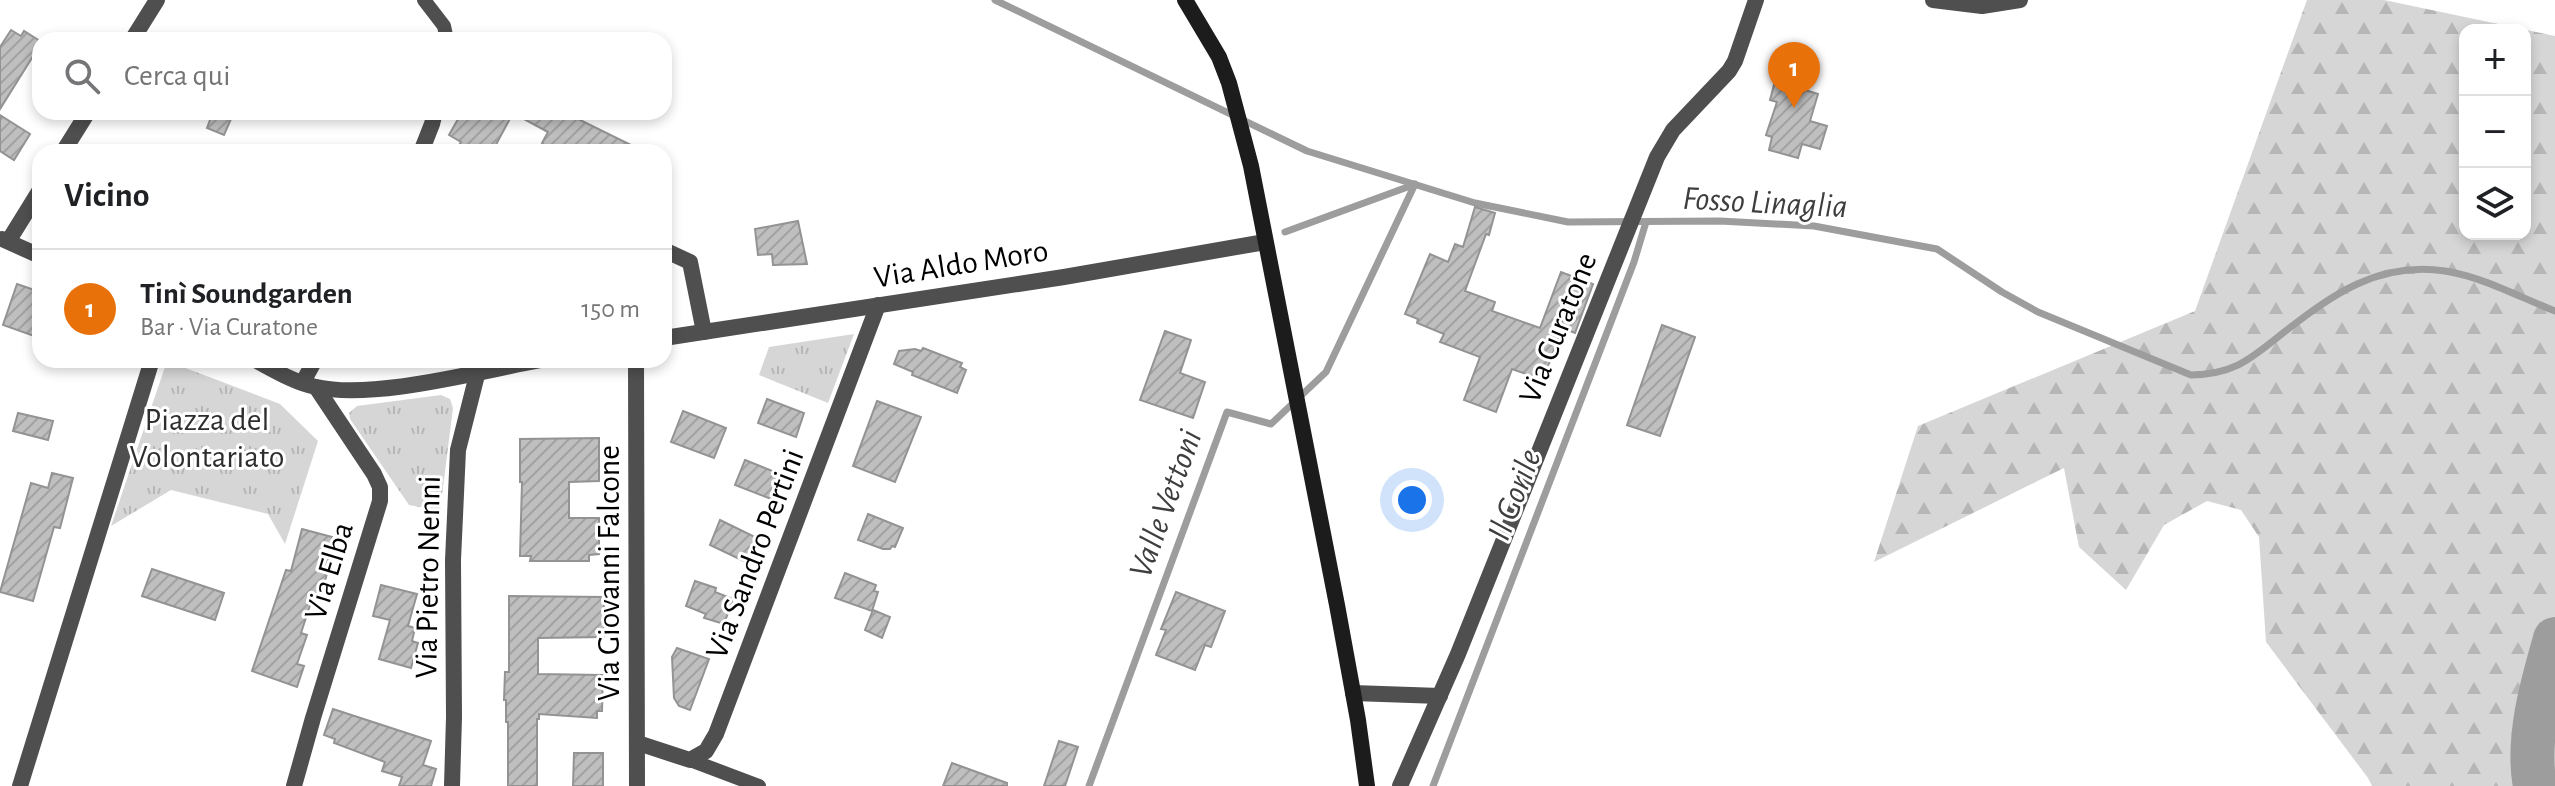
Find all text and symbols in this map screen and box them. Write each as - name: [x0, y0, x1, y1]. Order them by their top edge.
- map controls: [2459, 24, 2531, 240]
- button: +: [2459, 24, 2531, 96]
- search box: [32, 32, 672, 120]
- pin: 1: [1768, 42, 1820, 108]
- icon: search: [60, 54, 104, 98]
- text: Cerca qui: [124, 61, 230, 91]
- button: −: [2459, 96, 2531, 168]
- button: layers: [2459, 168, 2531, 240]
- text: Vicino: [64, 179, 150, 213]
- water label: Fosso Linaglia: [1682, 182, 1848, 224]
- street label: Via Aldo Moro: [872, 234, 1050, 294]
- street label: Via Curatone: [1513, 248, 1603, 408]
- text: Tinì Soundgarden: [140, 279, 353, 309]
- text: 1: [85, 296, 95, 322]
- text: 150 m: [581, 296, 640, 322]
- text: Bar · Via Curatone: [140, 314, 318, 340]
- park label: Piazza del Volontariato: [129, 404, 285, 473]
- water label: Valle Vettoni: [1124, 426, 1208, 582]
- street label: Via Giovanni Falcone: [593, 445, 625, 701]
- street label: Via Sandro Pertini: [700, 445, 810, 663]
- water label: Il Gorile: [1482, 445, 1548, 545]
- street label: Via Pietro Nenni: [410, 475, 446, 679]
- your location: [1392, 480, 1432, 520]
- street label: Via Elba: [299, 518, 359, 624]

